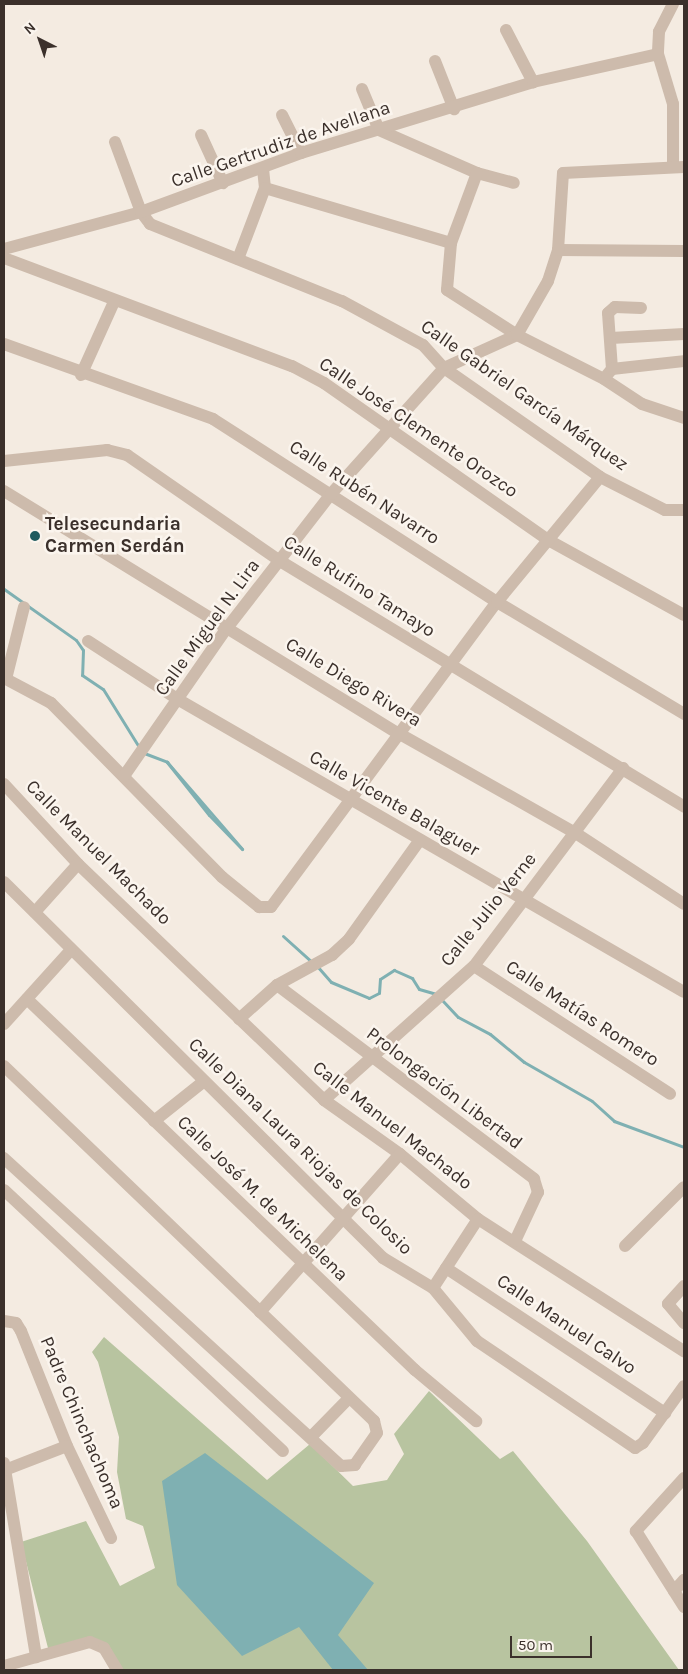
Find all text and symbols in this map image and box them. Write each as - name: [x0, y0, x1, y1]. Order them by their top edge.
- north arrow: [15, 15, 65, 65]
- text: N: [20, 19, 39, 38]
- street label: Calle Gertrudiz de Avellana: [168, 97, 394, 193]
- street label: Calle Gabriel García Márquez: [416, 316, 632, 476]
- street label: Calle José Clemente Orozco: [314, 353, 522, 503]
- street label: Calle Rubén Navarro: [285, 436, 443, 550]
- place label: Telesecundaria Carmen Serdán: [45, 514, 185, 558]
- marker: Telesecundaria Carmen Serdán: [29, 530, 41, 542]
- street label: Calle Rufino Tamayo: [279, 531, 439, 643]
- street label: Calle Miguel N. Lira: [151, 555, 265, 701]
- street label: Calle Diego Rivera: [281, 633, 425, 733]
- street label: Calle Vicente Balaguer: [305, 746, 483, 862]
- street label: Calle Manuel Machado: [21, 776, 175, 930]
- street label: Calle Julio Verne: [436, 848, 542, 972]
- street label: Calle Matías Romero: [501, 956, 663, 1072]
- street label: Prolongación Libertad: [362, 1023, 526, 1155]
- street label: Calle Diana Laura Riojas de Colosio: [183, 1034, 417, 1260]
- street label: Calle Manuel Machado: [308, 1057, 476, 1195]
- street label: Calle José M. de Michelena: [172, 1111, 352, 1287]
- street label: Calle Manuel Calvo: [492, 1270, 640, 1380]
- street label: Padre Chinchachoma: [34, 1333, 128, 1513]
- scale bar: [513, 1626, 596, 1658]
- text: 50 m: [518, 1636, 553, 1654]

